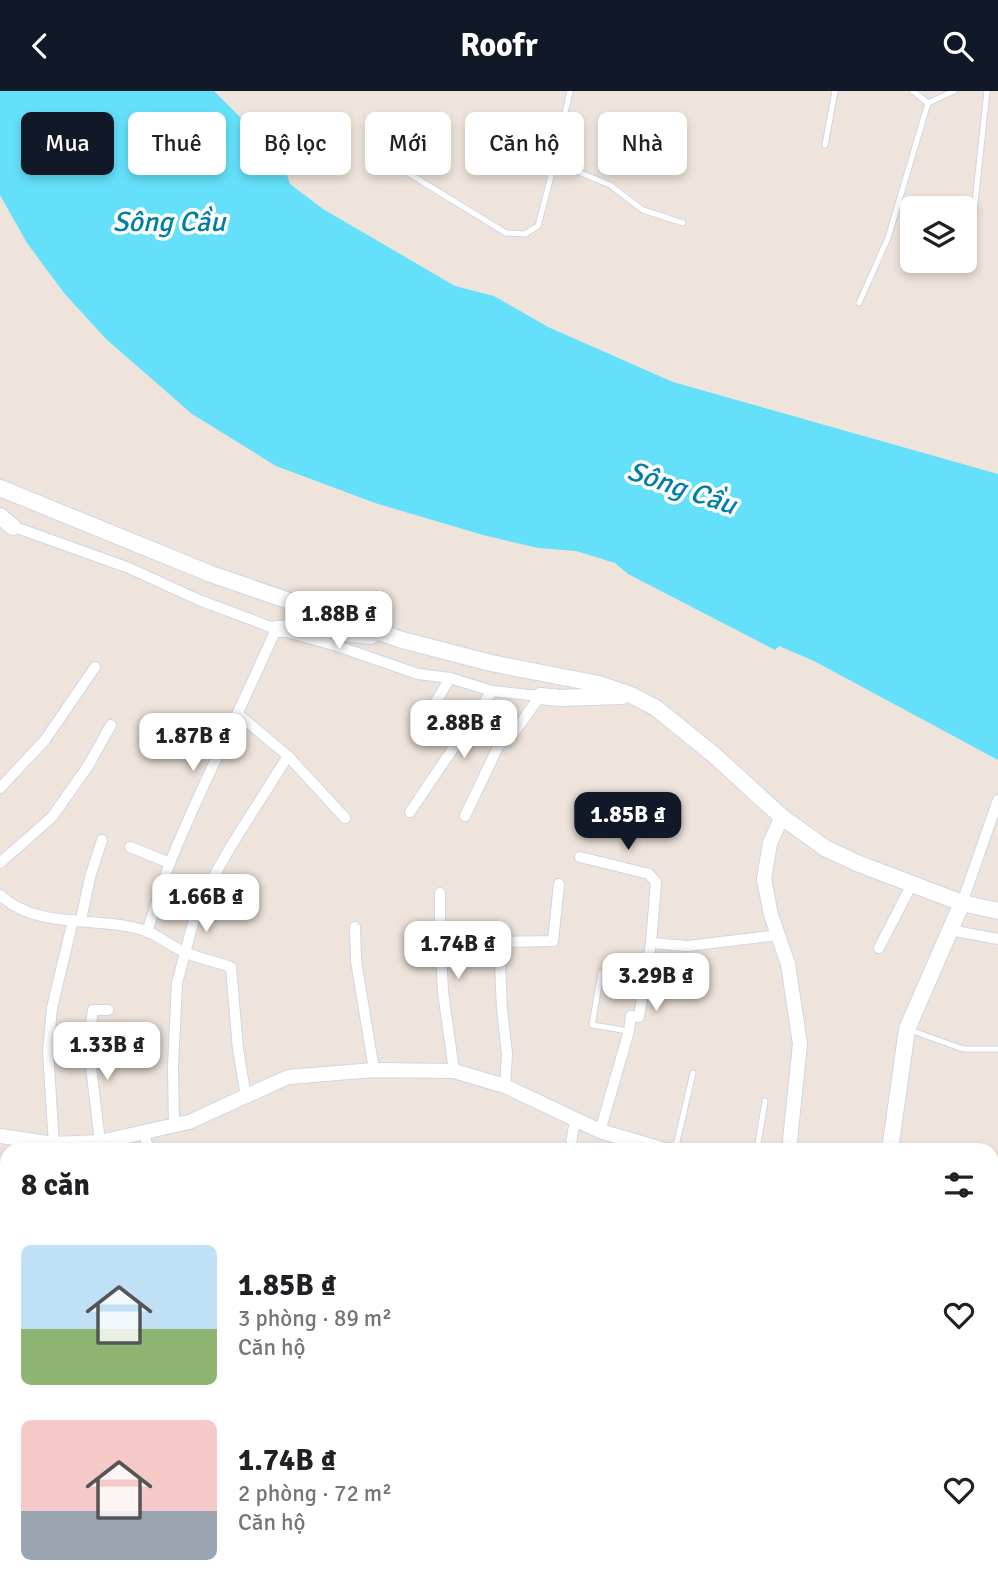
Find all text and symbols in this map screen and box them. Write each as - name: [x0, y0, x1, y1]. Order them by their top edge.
- text: Roofr: [460, 26, 538, 65]
- icon: back: [21, 27, 59, 65]
- icon: search: [939, 27, 977, 65]
- chip: Mua: [21, 112, 114, 175]
- chip: Thuê: [128, 112, 226, 175]
- chip: Bộ lọc: [240, 112, 351, 175]
- chip: Mới: [365, 112, 451, 175]
- chip: Căn hộ: [465, 112, 584, 175]
- chip: Nhà: [598, 112, 687, 175]
- map controls: [900, 196, 977, 273]
- button: layers: [900, 196, 977, 273]
- water label: Sông Cầu: [113, 205, 227, 239]
- water label: Sông Cầu: [623, 454, 742, 523]
- pin: 1.88B ₫: [274, 591, 404, 651]
- text: 1.88B ₫: [301, 599, 377, 628]
- pin: 2.88B ₫: [399, 701, 529, 760]
- text: 2.88B ₫: [426, 708, 502, 737]
- pin: 1.87B ₫: [128, 713, 258, 773]
- text: 1.87B ₫: [155, 721, 231, 750]
- pin: 1.85B ₫: [563, 793, 693, 852]
- text: 1.85B ₫: [590, 800, 666, 829]
- pin: 1.66B ₫: [141, 875, 271, 934]
- text: 1.66B ₫: [168, 882, 244, 911]
- pin: 1.74B ₫: [393, 921, 523, 981]
- text: 1.74B ₫: [420, 929, 496, 958]
- pin: 3.29B ₫: [591, 953, 721, 1013]
- text: 3.29B ₫: [618, 961, 694, 990]
- pin: 1.33B ₫: [42, 1023, 172, 1082]
- text: 1.33B ₫: [69, 1030, 145, 1059]
- icon: filters: [940, 1166, 978, 1204]
- text: 8 căn: [21, 1167, 90, 1204]
- text: 1.85B ₫: [238, 1267, 336, 1304]
- icon: home: [77, 1273, 161, 1357]
- icon: heart: [940, 1296, 978, 1334]
- text: 3 phòng · 89 m²: [238, 1304, 392, 1333]
- text: Căn hộ: [238, 1333, 305, 1362]
- text: 1.74B ₫: [238, 1442, 336, 1479]
- icon: home: [77, 1448, 161, 1532]
- icon: heart: [940, 1471, 978, 1509]
- text: 2 phòng · 72 m²: [238, 1479, 392, 1508]
- text: Căn hộ: [238, 1508, 305, 1537]

